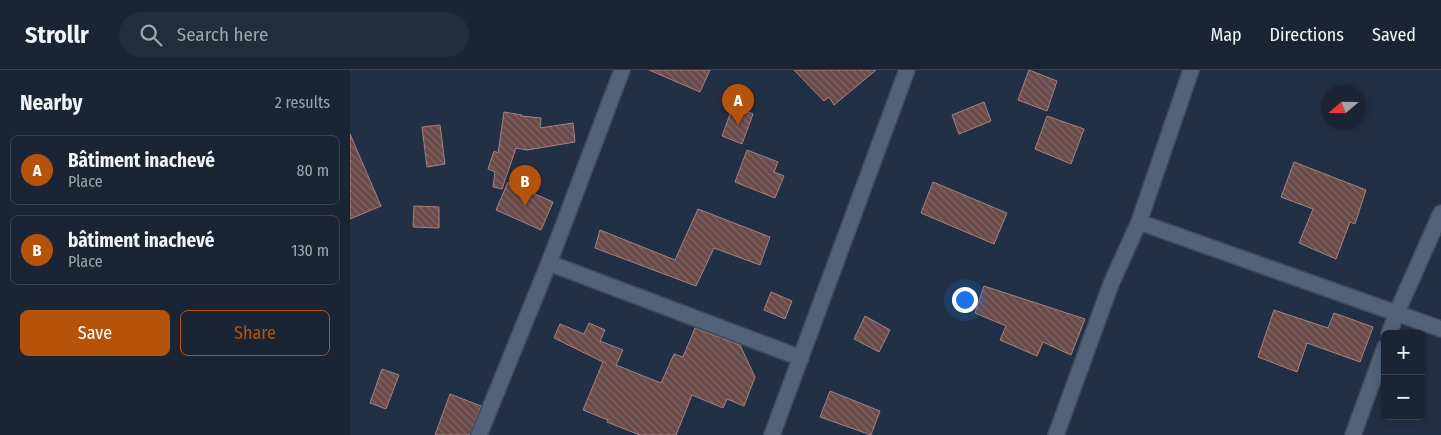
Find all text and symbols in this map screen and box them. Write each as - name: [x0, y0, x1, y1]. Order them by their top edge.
- search box: [119, 12, 469, 57]
- text: Strollr: [25, 21, 89, 49]
- icon: search: [137, 21, 165, 49]
- text: Search here: [177, 23, 268, 46]
- text: Map: [1210, 24, 1242, 46]
- text: Directions: [1270, 24, 1344, 46]
- text: Saved: [1372, 24, 1416, 46]
- pin: A: [722, 84, 754, 125]
- north arrow: [1321, 85, 1366, 130]
- text: Nearby: [20, 90, 82, 116]
- text: 2 results: [275, 93, 330, 112]
- text: Bâtiment inachevé: [68, 149, 215, 172]
- text: A: [33, 161, 41, 180]
- text: 80 m: [297, 161, 329, 180]
- pin: B: [509, 165, 541, 206]
- text: Place: [68, 172, 103, 191]
- text: bâtiment inachevé: [68, 229, 214, 252]
- text: B: [33, 241, 41, 260]
- text: 130 m: [291, 241, 329, 260]
- text: Place: [68, 252, 103, 271]
- your location: [952, 287, 978, 313]
- button: Save: [20, 310, 170, 356]
- button: Share: [180, 310, 330, 356]
- map controls: [1381, 330, 1426, 420]
- button: +: [1381, 330, 1426, 375]
- button: −: [1381, 375, 1426, 420]

